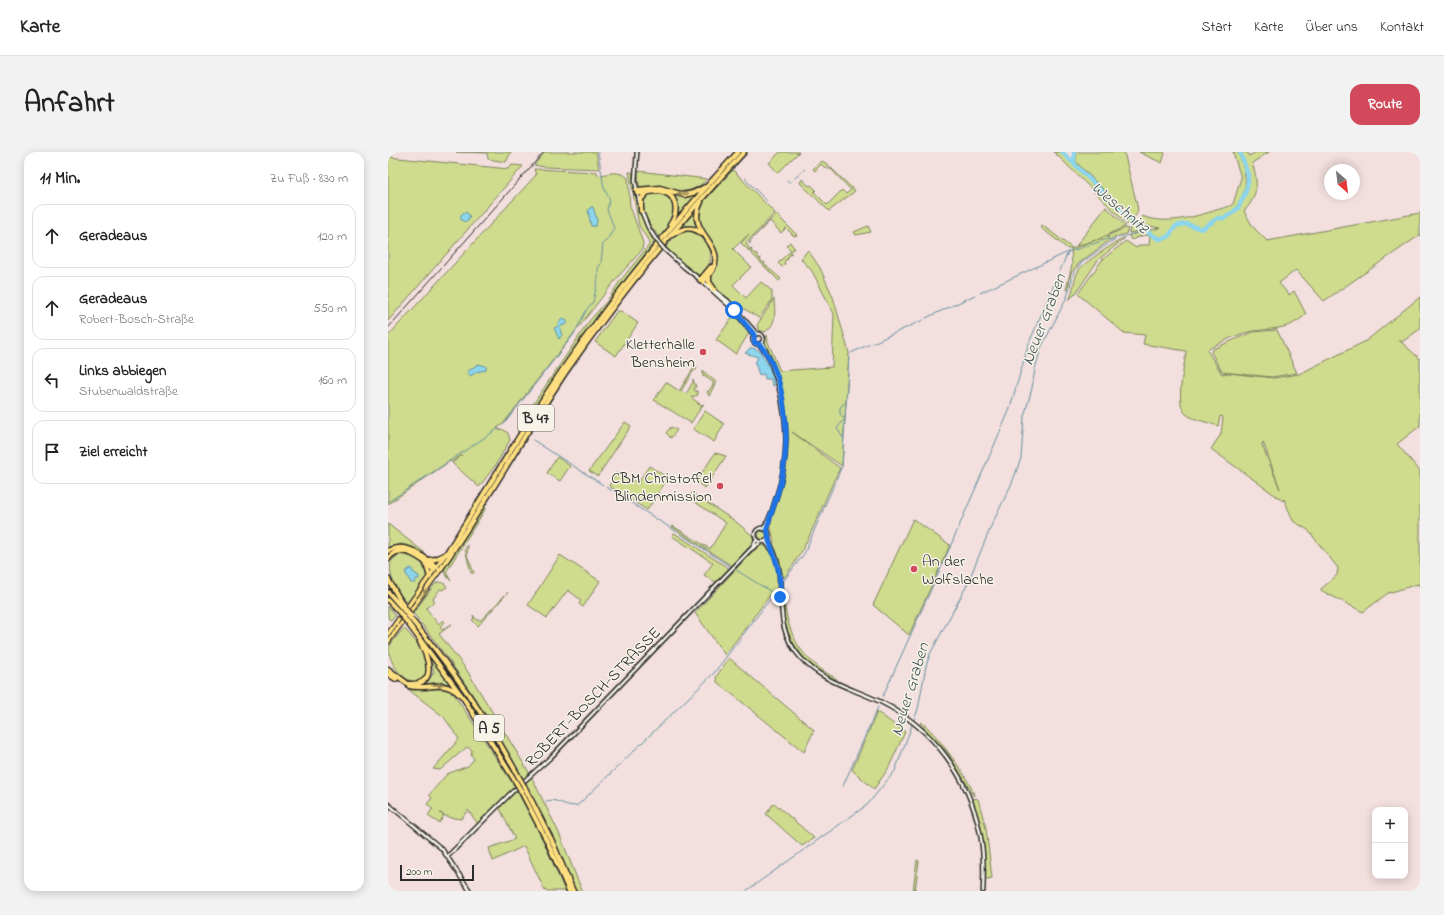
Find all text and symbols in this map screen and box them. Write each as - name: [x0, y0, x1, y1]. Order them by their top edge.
- text: Karte: [20, 14, 60, 41]
- text: Start: [1202, 17, 1232, 38]
- text: Karte: [1254, 17, 1284, 38]
- text: Über uns: [1306, 17, 1358, 38]
- text: Kontakt: [1380, 17, 1424, 38]
- text: Anfahrt: [24, 84, 115, 125]
- button: Route: [1350, 84, 1420, 125]
- north arrow: [1324, 164, 1360, 200]
- text: 11 Min.: [40, 166, 80, 191]
- text: Zu Fuß · 830 m: [270, 169, 348, 188]
- water label: Weschnitz: [1086, 176, 1155, 241]
- one-way arrow: [675, 191, 688, 197]
- icon: ahead: [41, 225, 63, 247]
- text: Geradeaus: [79, 225, 147, 247]
- text: 120 m: [317, 227, 347, 246]
- water label: Neuer Graben: [1016, 270, 1073, 369]
- text: Geradeaus: [79, 288, 147, 310]
- icon: ahead: [41, 297, 63, 319]
- text: 550 m: [313, 299, 347, 318]
- route start: [725, 301, 743, 319]
- text: Robert-Bosch-Straße: [79, 310, 194, 329]
- place label: Kletterhalle Bensheim: [626, 333, 696, 375]
- marker: Kletterhalle Bensheim: [698, 347, 708, 357]
- text: Links abbiegen: [79, 360, 166, 382]
- icon: left: [41, 369, 63, 391]
- text: 160 m: [318, 371, 347, 390]
- text: Stubenwaldstraße: [79, 382, 178, 401]
- road number: B 47: [518, 405, 554, 431]
- icon: arrive: [41, 441, 63, 463]
- text: Ziel erreicht: [79, 441, 147, 463]
- place label: CBM Christoffel Blindenmission: [611, 467, 712, 509]
- marker: CBM Christoffel Blindenmission: [715, 481, 725, 491]
- place label: An der Wolfslache: [922, 550, 995, 592]
- marker: An der Wolfslache: [909, 564, 919, 574]
- route end: [771, 588, 789, 606]
- one-way arrow: [420, 589, 428, 600]
- street label: ROBERT-BOSCH-STRASSE: [520, 622, 667, 773]
- water label: Neuer Graben: [884, 639, 937, 739]
- one-way arrow: [431, 682, 444, 688]
- road number: A 5: [474, 715, 504, 741]
- map controls: [1372, 807, 1408, 879]
- button: +: [1372, 807, 1408, 843]
- button: −: [1372, 843, 1408, 879]
- scale bar: [400, 863, 474, 882]
- text: 200 m: [406, 864, 432, 880]

